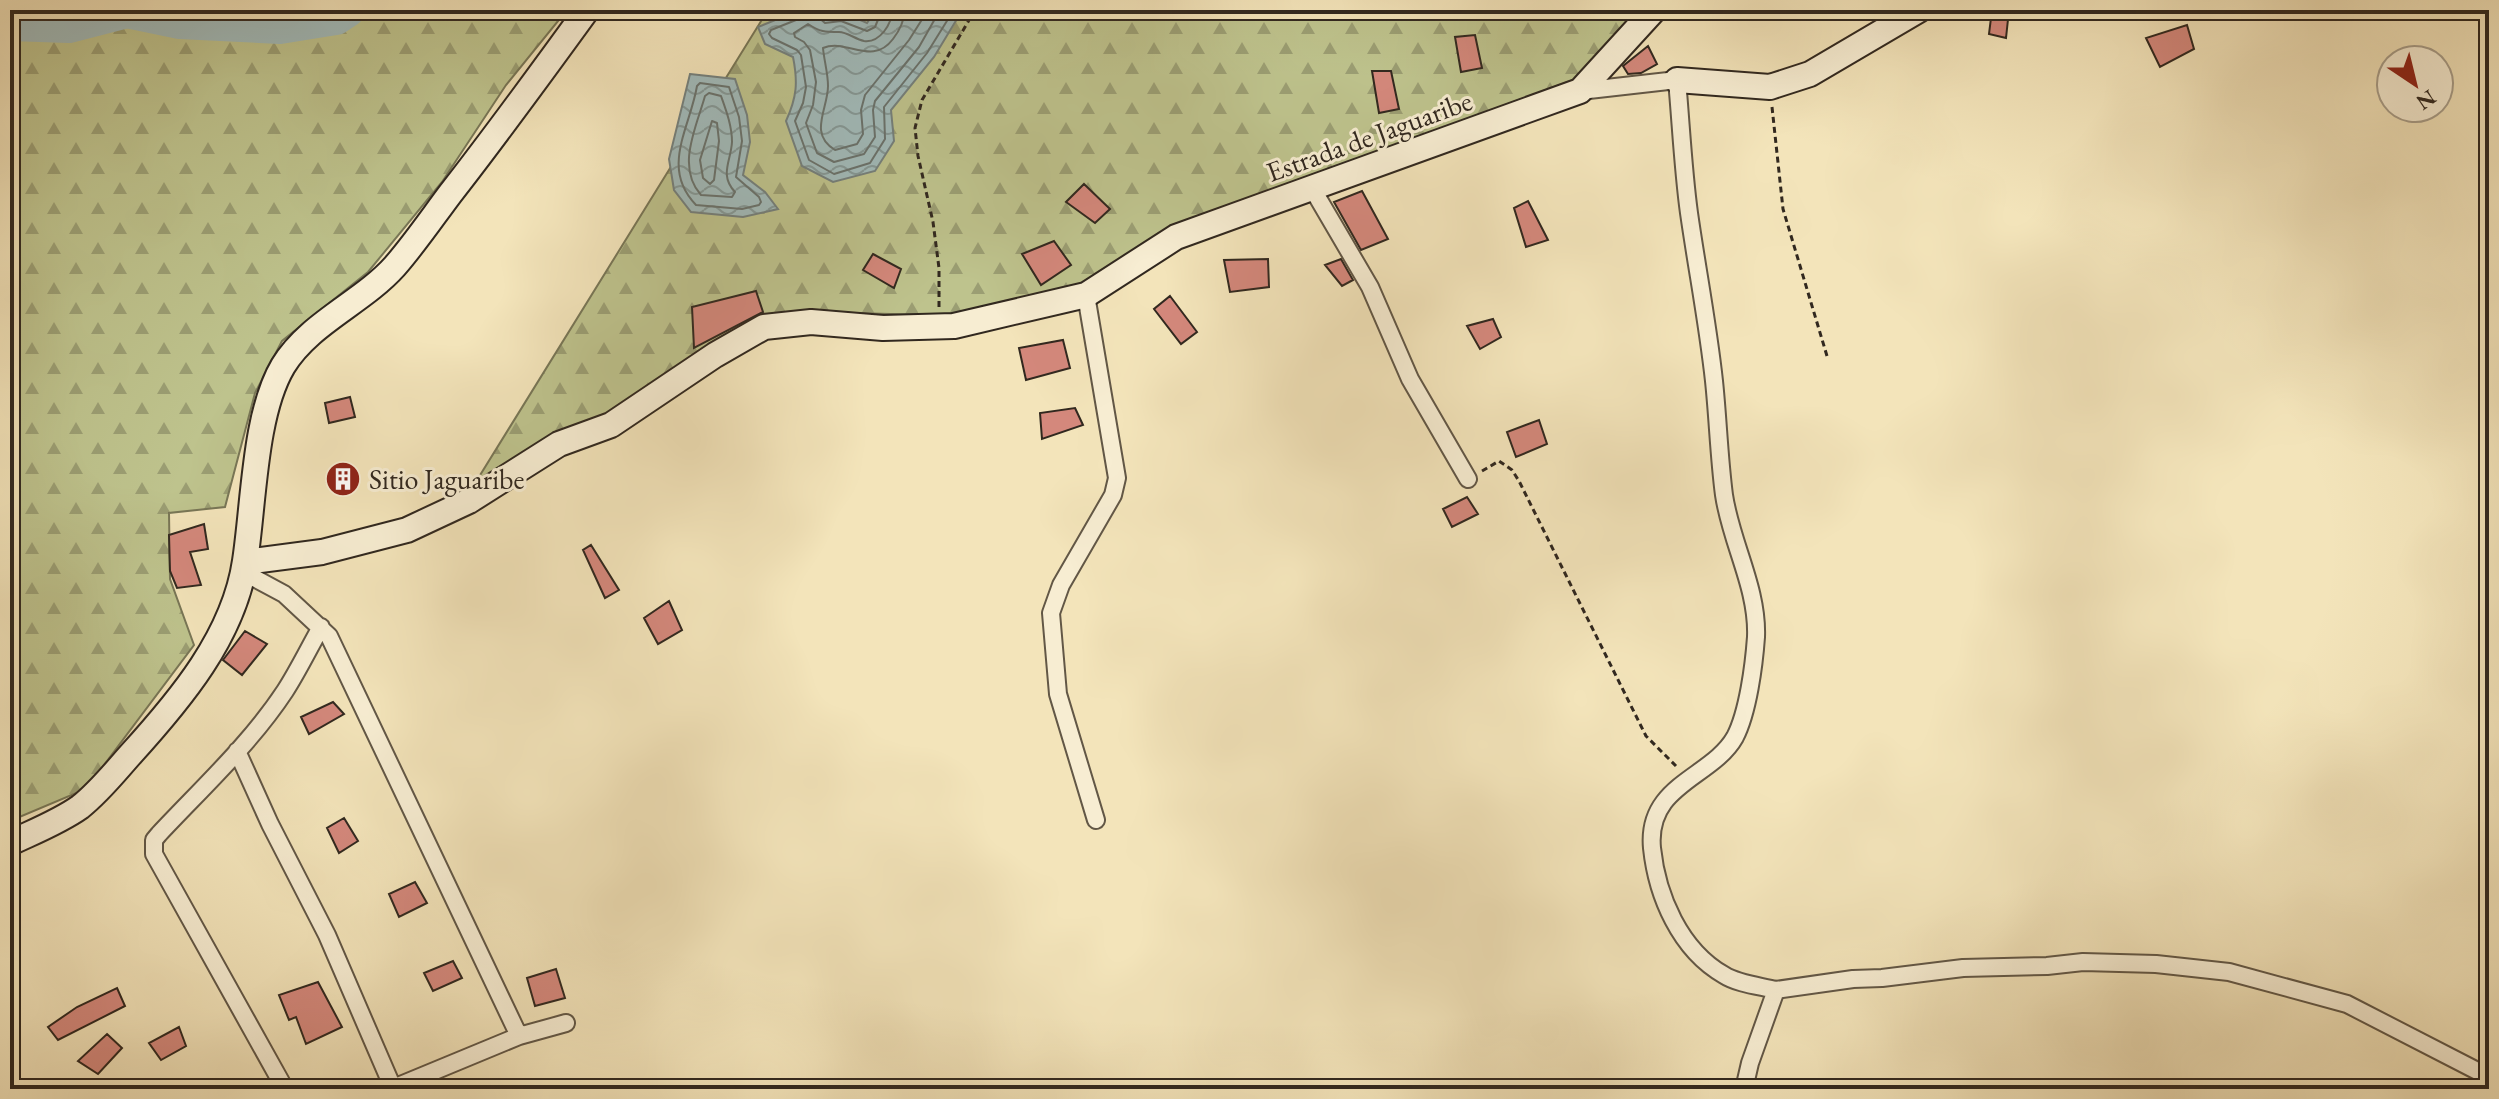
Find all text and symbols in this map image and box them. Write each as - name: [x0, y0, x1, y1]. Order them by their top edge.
- north arrow: [2375, 44, 2455, 124]
- street label: Estrada de Jaguaribe: [1261, 82, 1477, 190]
- text: N: [2410, 83, 2442, 117]
- building icon: Sitio Jaguaribe: [324, 460, 362, 498]
- place label: Sitio Jaguaribe: [369, 461, 524, 497]

